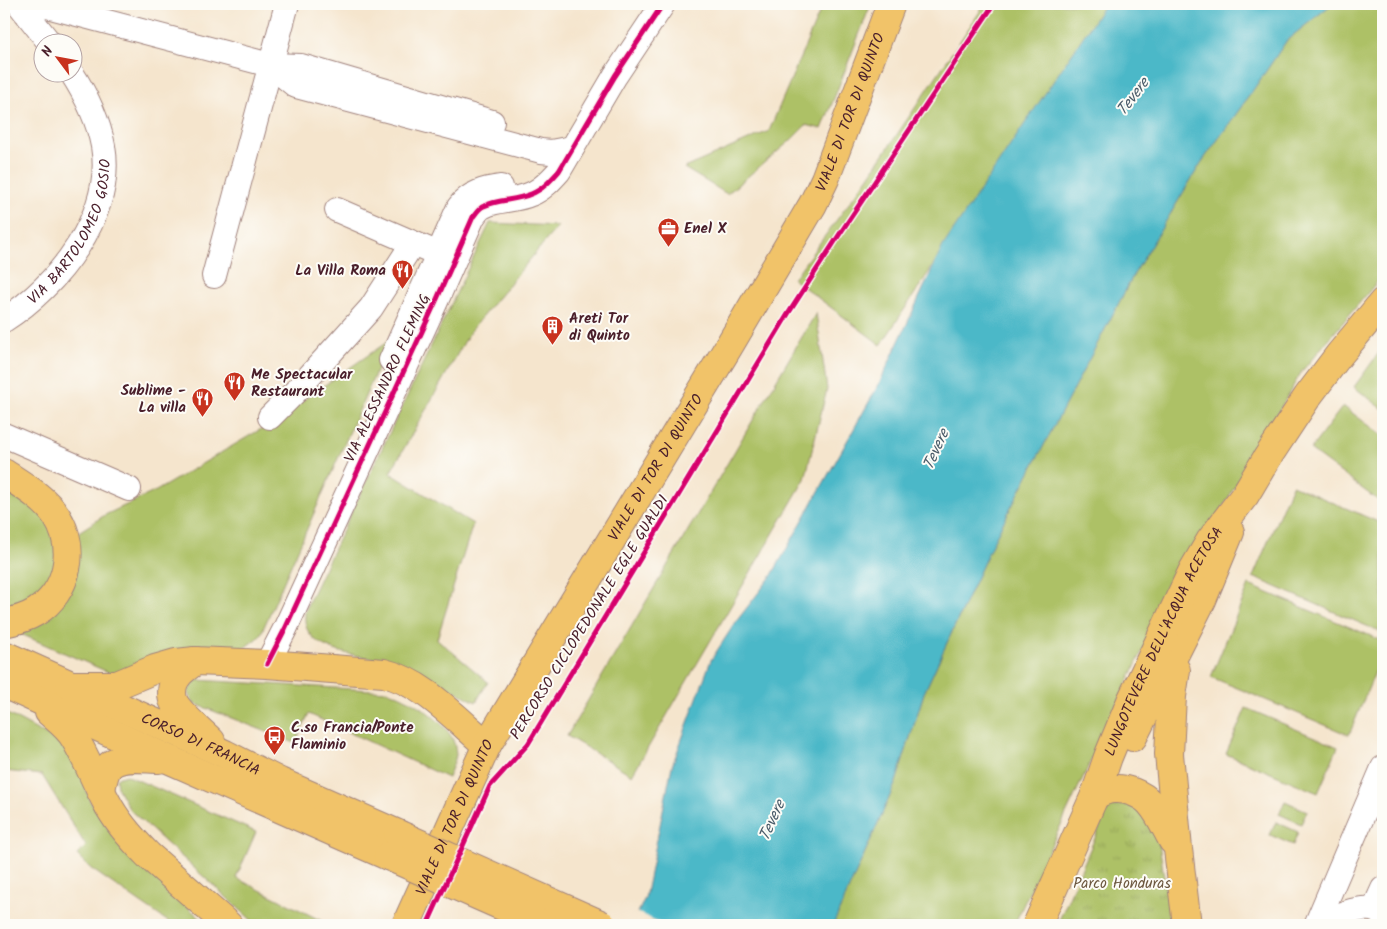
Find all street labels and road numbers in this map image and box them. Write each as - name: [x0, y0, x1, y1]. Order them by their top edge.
- street label: VIALE DI TOR DI QUINTO: [810, 30, 892, 196]
- street label: VIA BARTOLOMEO GOSIO: [22, 159, 118, 311]
- street label: VIA ALESSANDRO FLEMING: [338, 290, 438, 467]
- street label: VIALE DI TOR DI QUINTO: [602, 390, 710, 546]
- street label: PERCORSO CICLOPEDONALE EGLE GUALDI: [504, 490, 676, 745]
- street label: LUNGOTEVERE DELL'ACQUA ACETOSA: [1099, 522, 1230, 760]
- street label: CORSO DI FRANCIA: [137, 707, 264, 783]
- street label: VIALE DI TOR DI QUINTO: [410, 735, 501, 899]

